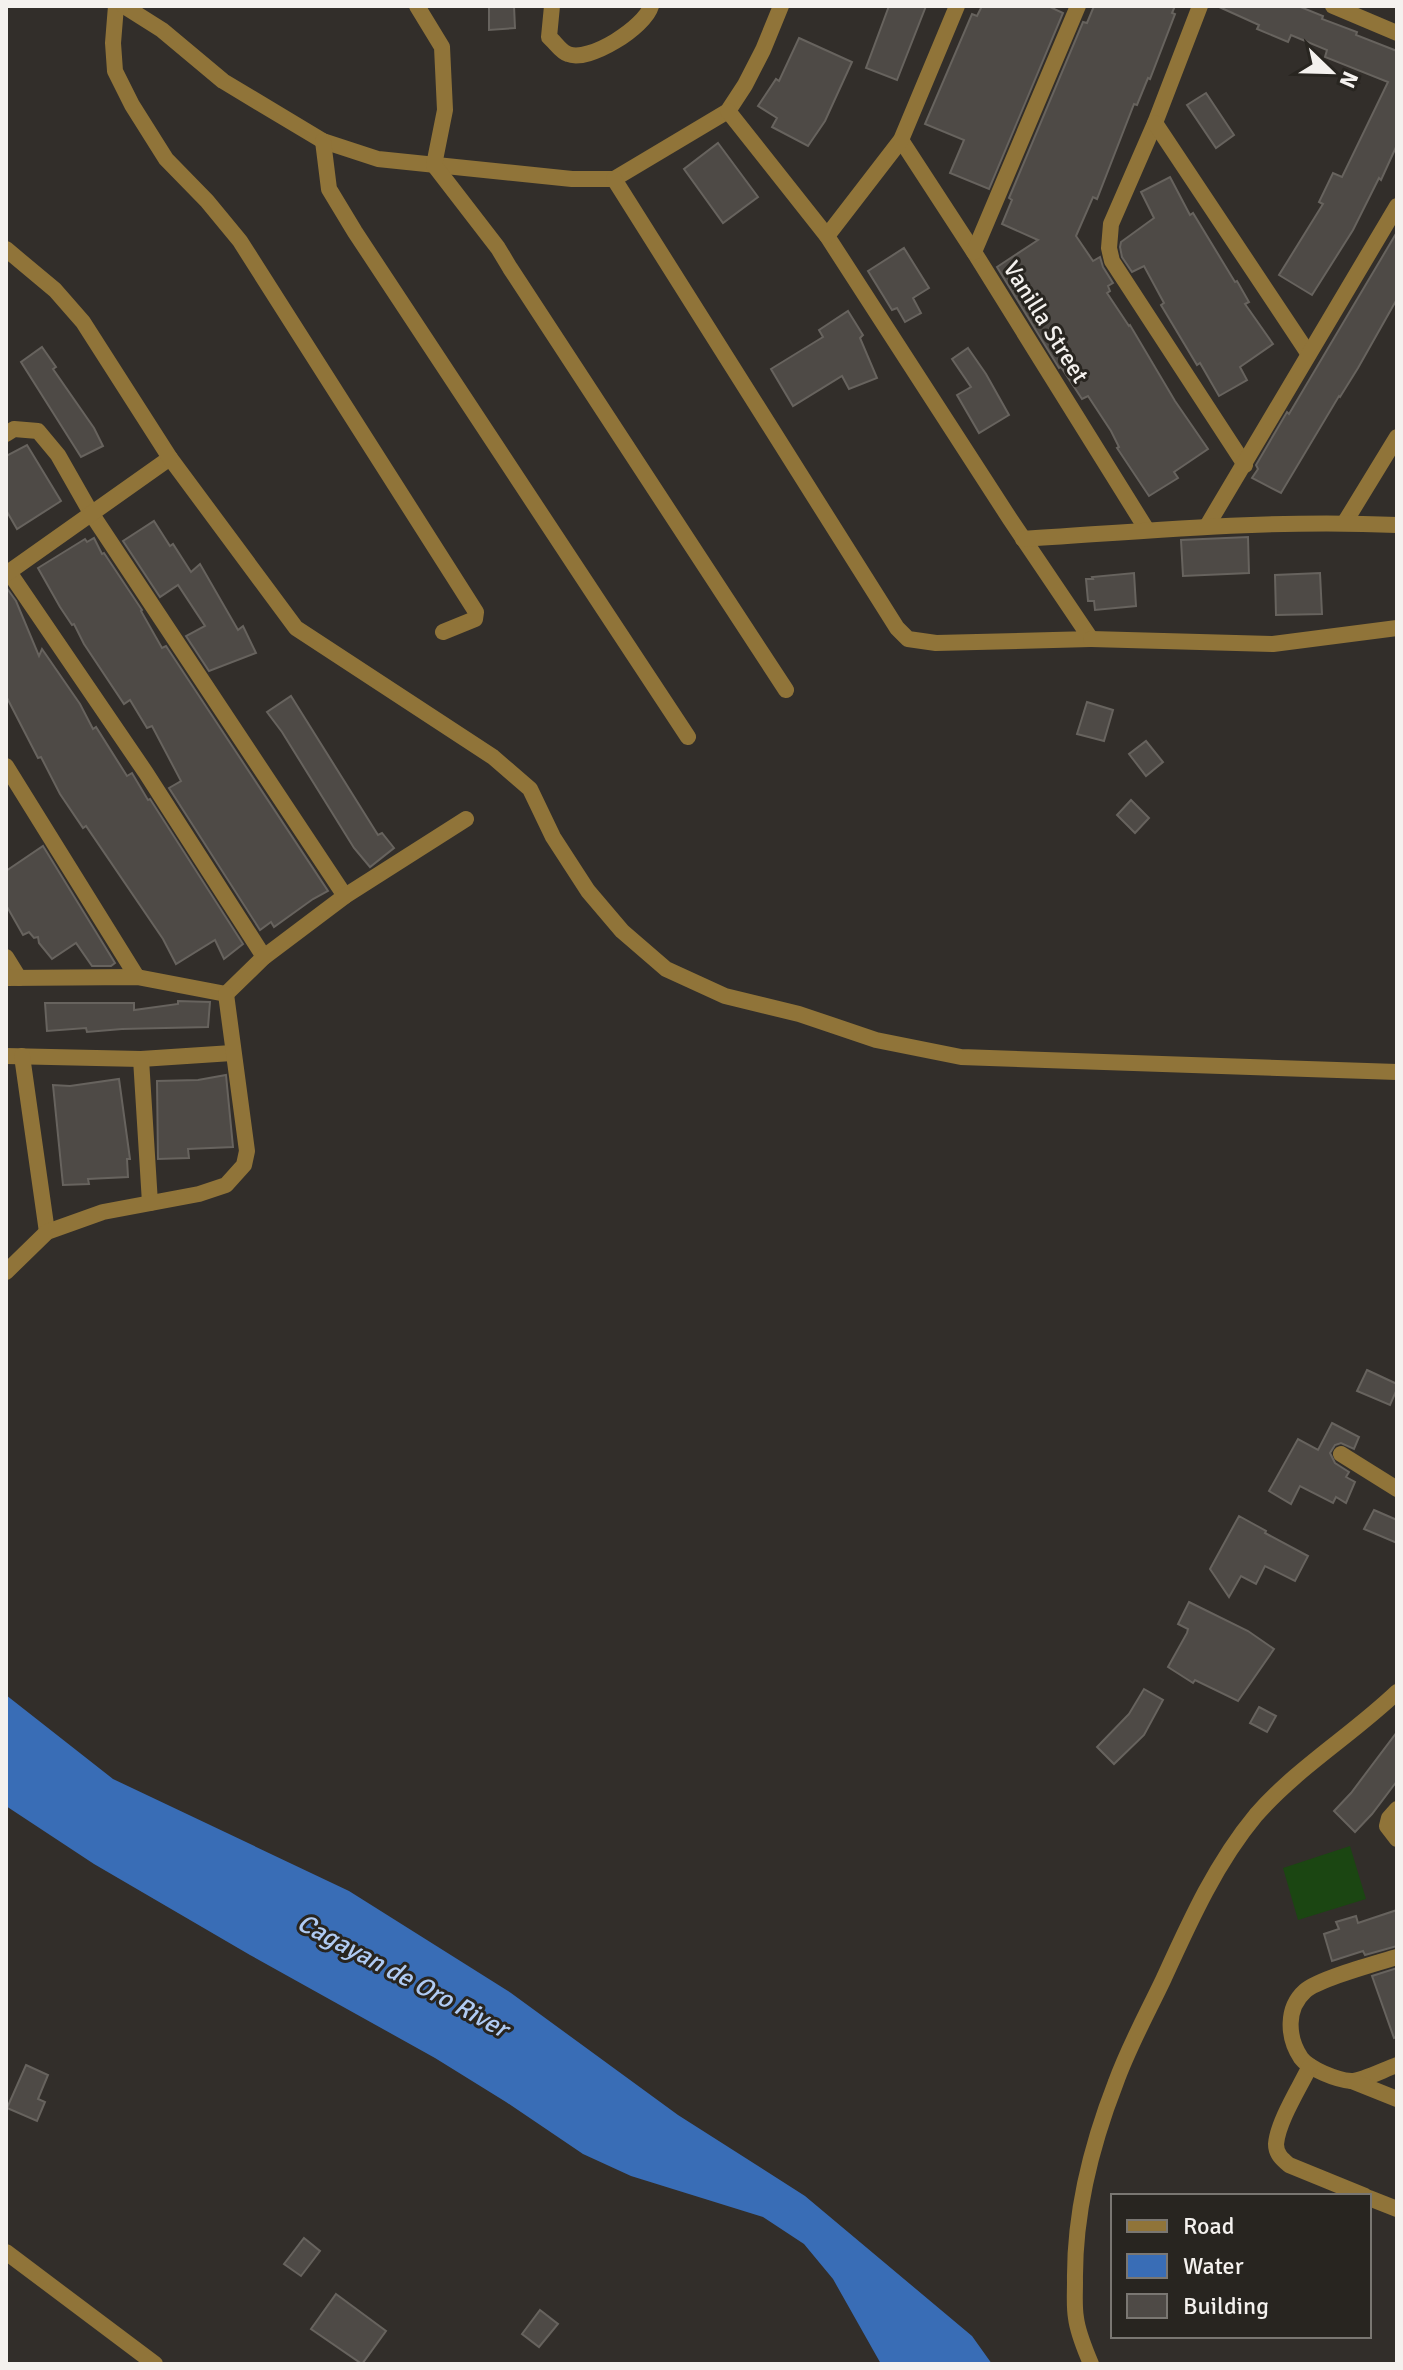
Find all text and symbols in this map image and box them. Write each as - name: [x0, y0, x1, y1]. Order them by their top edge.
- north arrow: [1291, 32, 1371, 112]
- text: N: [1334, 67, 1364, 92]
- street label: Vanilla Street: [997, 255, 1095, 389]
- water label: Cagayan de Oro River: [291, 1907, 517, 2047]
- legend: [1111, 2194, 1371, 2338]
- text: Road: [1183, 2211, 1234, 2241]
- text: Water: [1183, 2251, 1244, 2281]
- text: Building: [1183, 2291, 1269, 2321]

